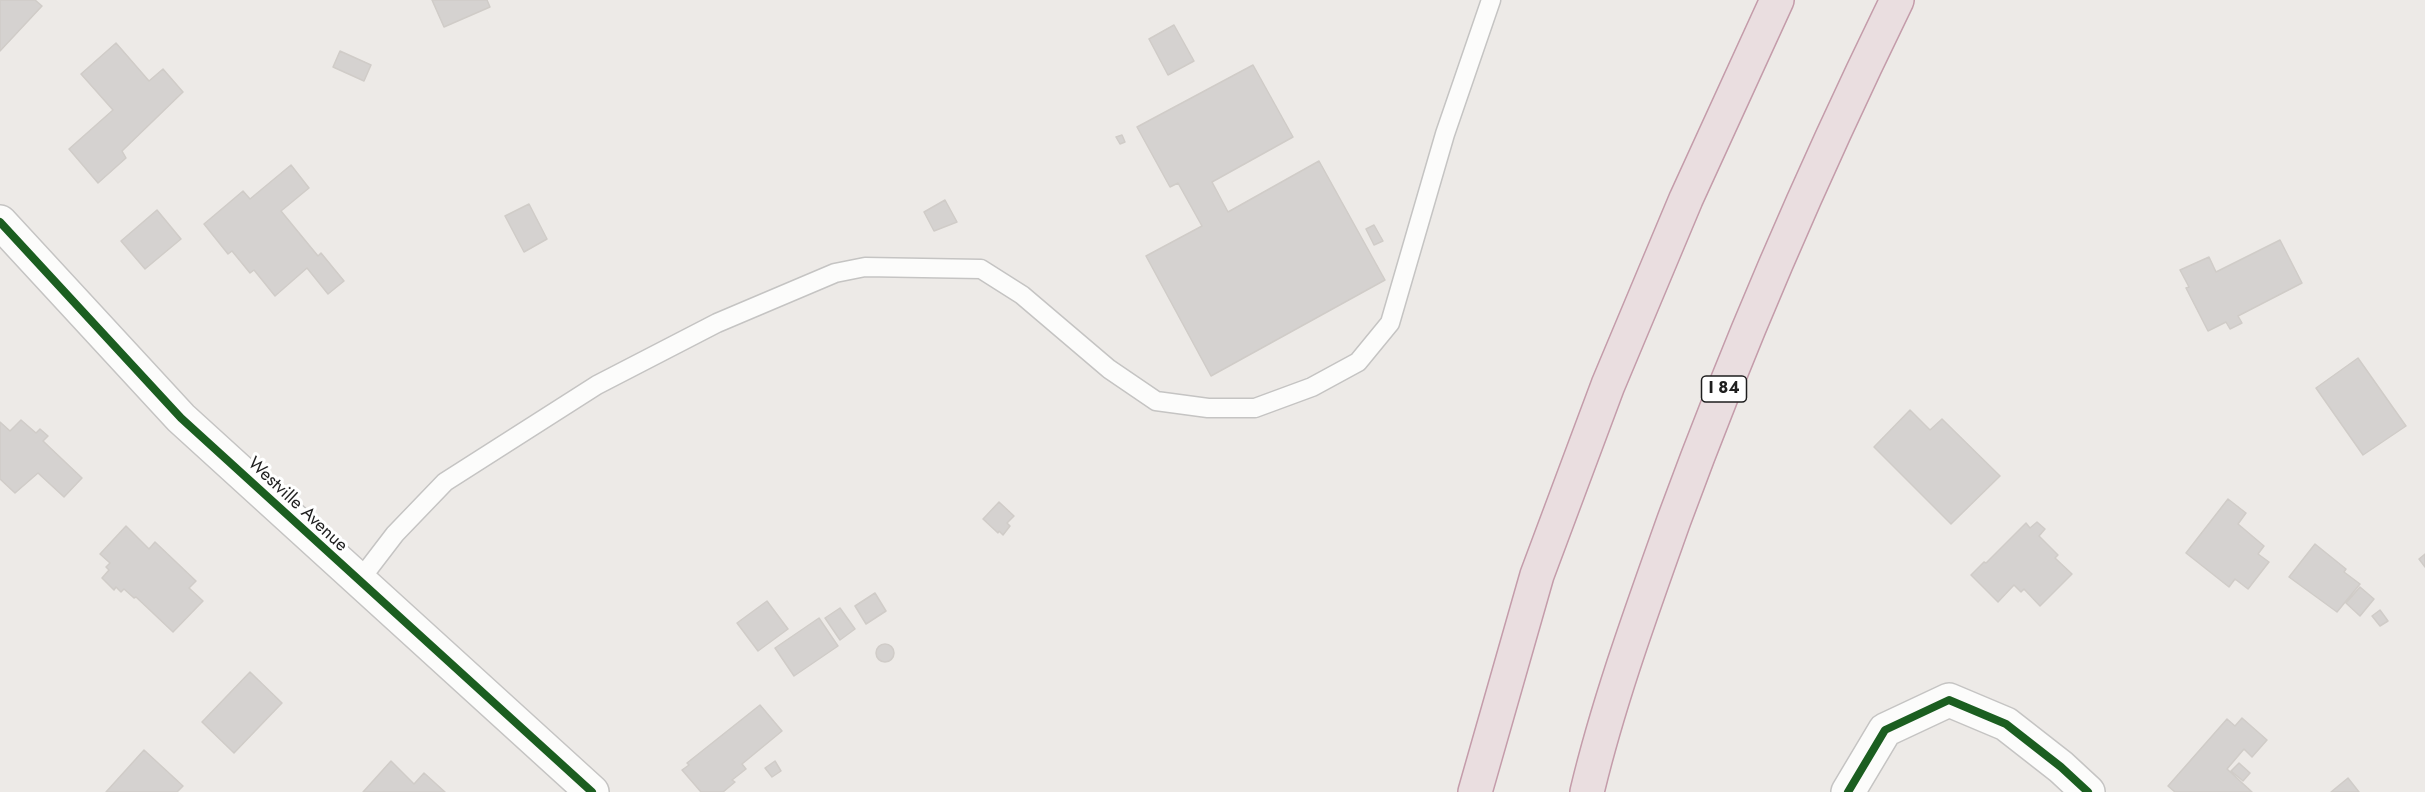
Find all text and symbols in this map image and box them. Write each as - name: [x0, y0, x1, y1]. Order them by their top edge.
- road number: I 84: [1702, 376, 1746, 402]
- street label: Westville Avenue: [243, 453, 351, 557]

